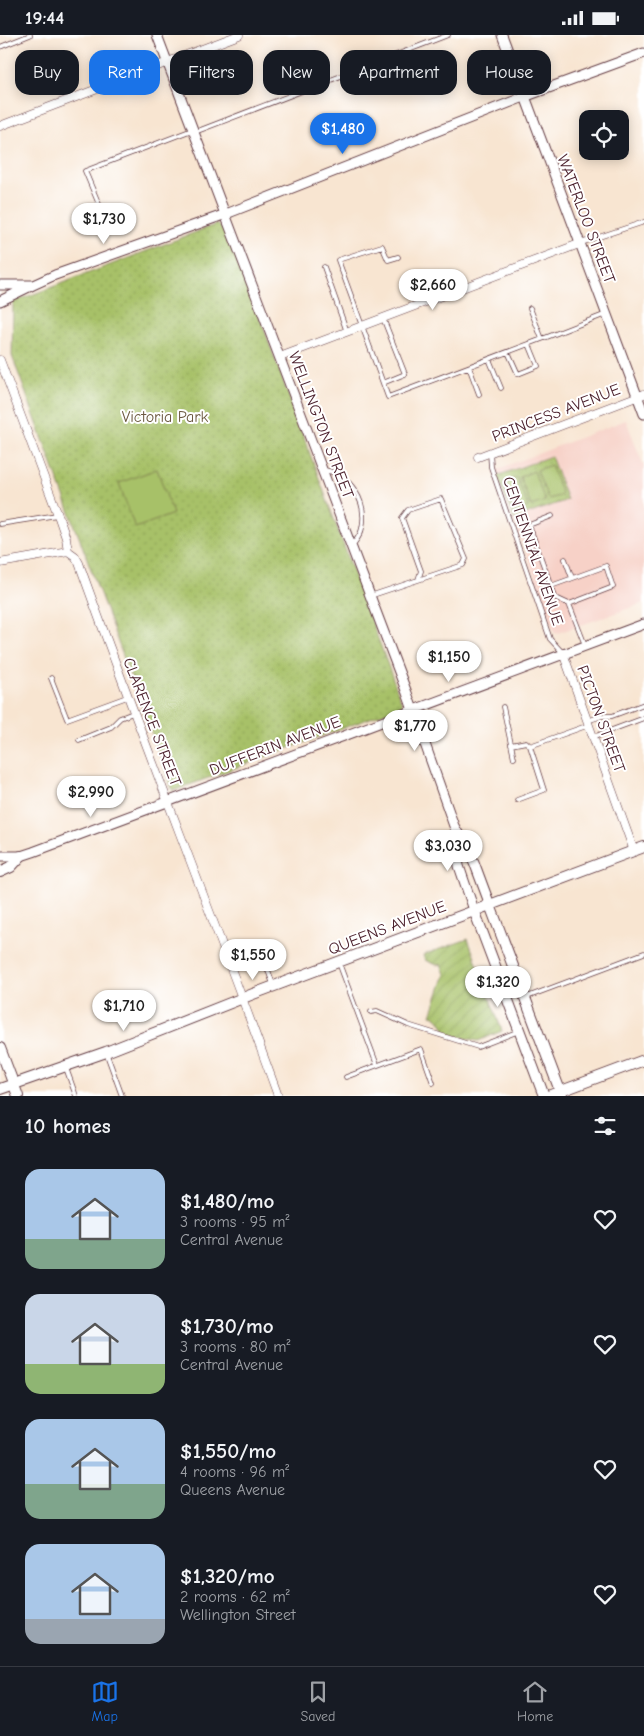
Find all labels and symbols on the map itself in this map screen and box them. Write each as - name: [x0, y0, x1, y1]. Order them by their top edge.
- pin: $1,480: [302, 113, 384, 155]
- street label: WATERLOO STREET: [553, 152, 619, 287]
- pin: $1,730: [63, 203, 145, 245]
- pin: $2,660: [392, 269, 474, 311]
- street label: WELLINGTON STREET: [285, 349, 358, 502]
- street label: PRINCESS AVENUE: [489, 380, 623, 446]
- park label: Victoria Park: [122, 408, 209, 426]
- street label: CENTENNIAL AVENUE: [499, 474, 567, 628]
- pin: $1,150: [408, 641, 490, 683]
- street label: CLARENCE STREET: [119, 655, 185, 789]
- street label: PICTON STREET: [573, 663, 629, 776]
- pin: $1,770: [374, 709, 456, 752]
- street label: DUFFERIN AVENUE: [207, 713, 343, 779]
- pin: $2,990: [50, 775, 132, 818]
- pin: $3,030: [407, 829, 489, 872]
- street label: QUEENS AVENUE: [326, 897, 449, 959]
- pin: $1,550: [212, 939, 294, 981]
- pin: $1,320: [457, 965, 539, 1008]
- pin: $1,710: [83, 989, 165, 1032]

